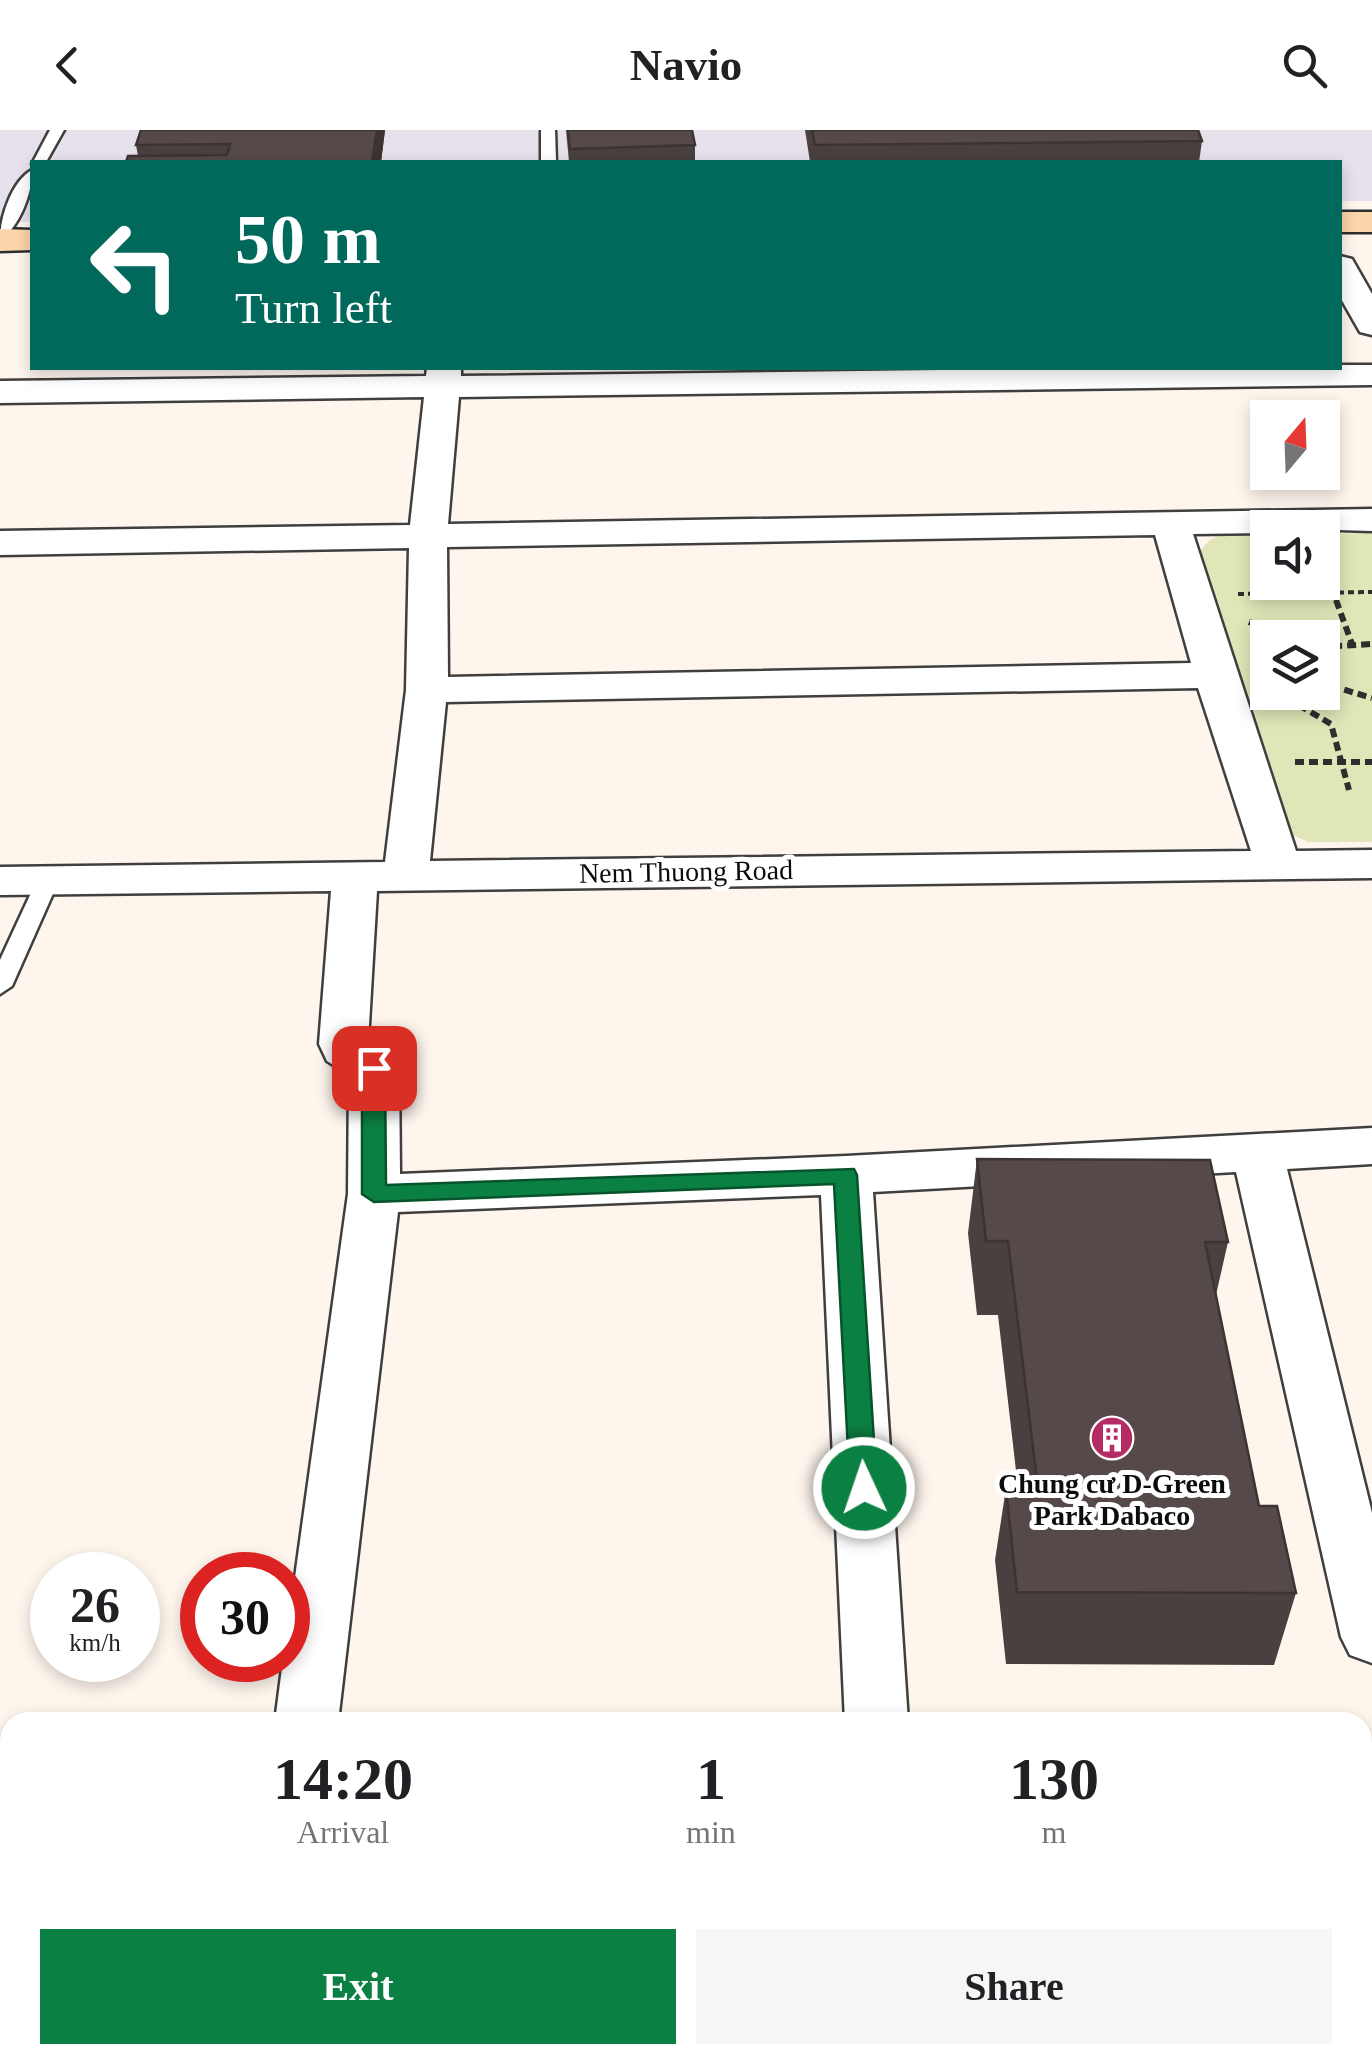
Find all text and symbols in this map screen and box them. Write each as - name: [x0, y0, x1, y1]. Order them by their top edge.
- icon: back: [40, 38, 95, 93]
- icon: search: [1277, 38, 1332, 93]
- text: Navio: [630, 40, 742, 90]
- icon: left: [70, 200, 200, 330]
- text: 50 m: [235, 201, 381, 278]
- text: Turn left: [235, 283, 392, 333]
- north arrow: [1250, 400, 1340, 490]
- map controls: [1250, 400, 1340, 710]
- button: sound: [1250, 510, 1340, 600]
- button: layers: [1250, 620, 1340, 710]
- street label: Nem Thuong Road: [579, 854, 793, 889]
- pin: [332, 1026, 417, 1111]
- icon: arrive: [347, 1041, 402, 1096]
- building icon: Chung cư D-Green Park Dabaco: [1089, 1415, 1135, 1461]
- position arrow: [812, 1436, 916, 1540]
- place label: Chung cư D-Green Park Dabaco: [998, 1468, 1226, 1531]
- speed limit sign: 30: [180, 1552, 310, 1682]
- text: 26: [70, 1577, 120, 1633]
- text: km/h: [69, 1629, 121, 1656]
- text: 14:20: [273, 1746, 413, 1812]
- text: 1: [696, 1746, 726, 1812]
- text: 130: [1009, 1746, 1099, 1812]
- text: Arrival: [297, 1814, 389, 1850]
- text: min: [686, 1814, 736, 1850]
- text: m: [1041, 1814, 1066, 1850]
- button: Exit: [40, 1929, 676, 2044]
- button: Share: [696, 1929, 1332, 2044]

